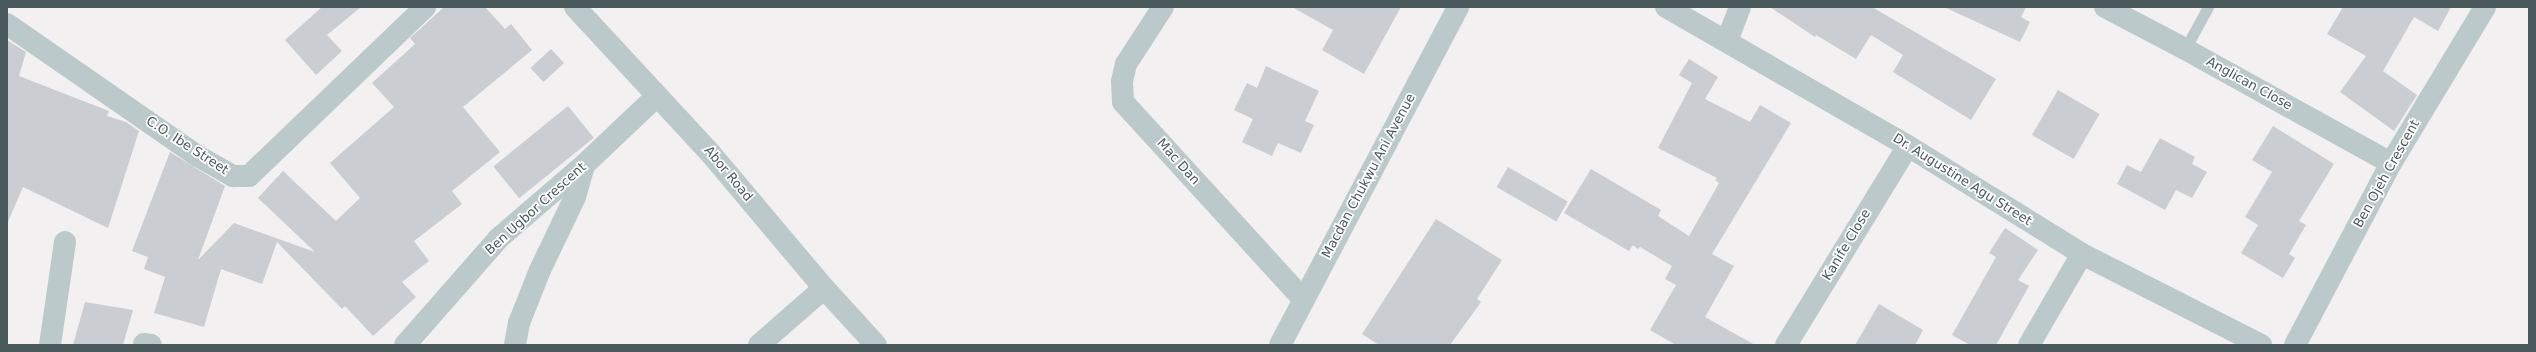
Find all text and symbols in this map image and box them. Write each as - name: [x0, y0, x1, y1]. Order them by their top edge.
- street label: Anglican Close: [2203, 54, 2295, 114]
- street label: Macdan Chukwu Ani Avenue: [1319, 91, 1419, 261]
- street label: C.O. Ibe Street: [143, 114, 231, 178]
- street label: Ben Ojeh Crescent: [2351, 117, 2423, 231]
- street label: Dr. Augustine Agu Street: [1890, 131, 2034, 229]
- street label: Mac Dan: [1153, 136, 1203, 188]
- street label: Abor Road: [700, 143, 756, 205]
- street label: Ben Ugbor Crescent: [482, 160, 590, 258]
- street label: Kanife Close: [1820, 207, 1874, 283]

